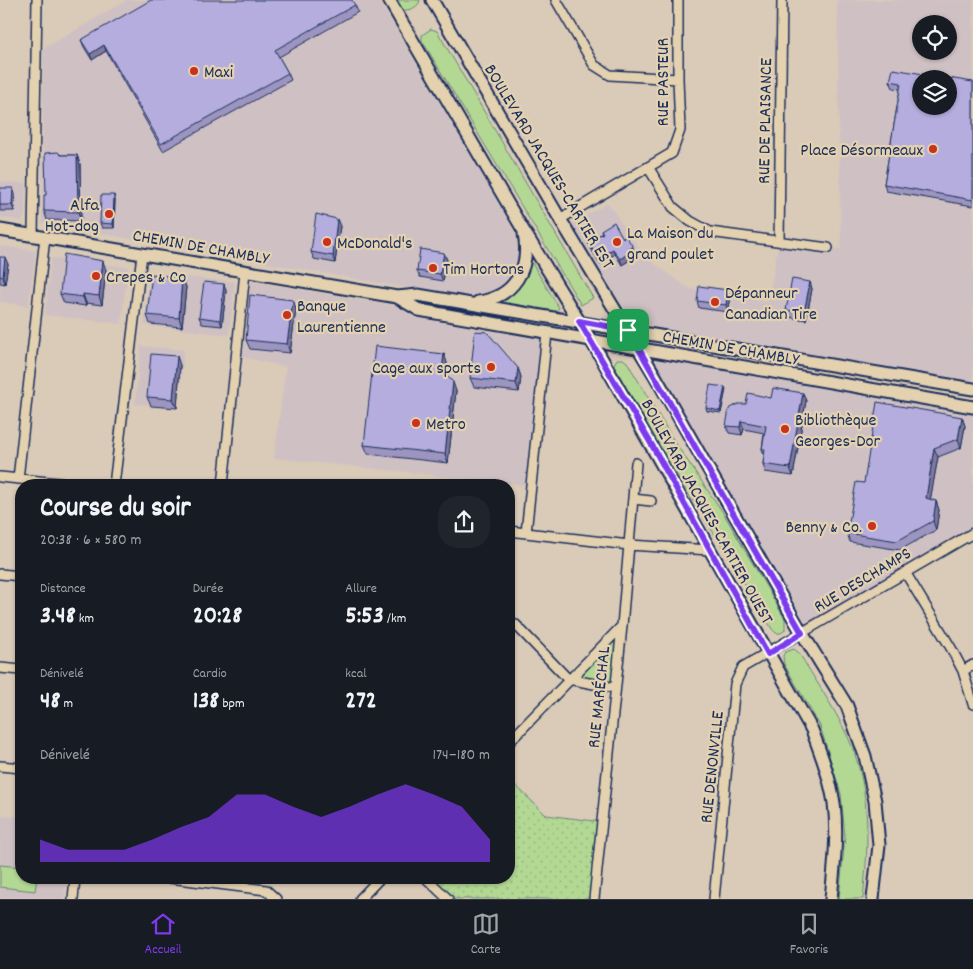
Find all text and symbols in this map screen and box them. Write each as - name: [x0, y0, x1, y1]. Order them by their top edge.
- map controls: [912, 15, 957, 115]
- button: locate: [912, 15, 957, 60]
- street label: RUE PASTEUR: [652, 38, 677, 126]
- street label: RUE DE PLAISANCE: [753, 58, 780, 184]
- street label: BOULEVARD JACQUES-CARTIER EST: [477, 60, 619, 274]
- place label: Maxi: [204, 61, 233, 86]
- marker: Maxi: [188, 65, 200, 77]
- button: layers: [912, 70, 957, 115]
- place label: Place Désormeaux: [800, 139, 923, 164]
- marker: Place Désormeaux: [927, 143, 939, 155]
- place label: Alfa Hot-dog: [45, 194, 100, 240]
- marker: Alfa Hot-dog: [103, 208, 115, 220]
- place label: La Maison du grand poulet: [627, 222, 714, 268]
- street label: CHEMIN DE CHAMBLY: [130, 224, 272, 273]
- place label: McDonald's: [337, 232, 413, 257]
- marker: McDonald's: [321, 236, 333, 248]
- marker: La Maison du grand poulet: [611, 236, 623, 248]
- place label: Tim Hortons: [443, 258, 524, 283]
- marker: Tim Hortons: [427, 262, 439, 274]
- place label: Crepes & Co: [106, 266, 186, 291]
- marker: Crepes & Co: [90, 270, 102, 282]
- place label: Dépanneur Canadian Tire: [725, 282, 817, 328]
- place label: Banque Laurentienne: [297, 295, 386, 341]
- marker: Dépanneur Canadian Tire: [709, 296, 721, 308]
- marker: Banque Laurentienne: [281, 309, 293, 321]
- pin: [607, 309, 649, 351]
- icon: arrive: [614, 316, 642, 344]
- street label: CHEMIN DE CHAMBLY: [660, 325, 802, 374]
- place label: Cage aux sports: [372, 357, 481, 382]
- marker: Cage aux sports: [485, 361, 497, 373]
- street label: BOULEVARD JACQUES-CARTIER OUEST: [633, 395, 778, 629]
- place label: Bibliothèque Georges-Dor: [795, 409, 881, 455]
- place label: Metro: [426, 413, 466, 438]
- marker: Metro: [410, 417, 422, 429]
- marker: Bibliothèque Georges-Dor: [779, 423, 791, 435]
- text: Course du soir: [40, 490, 191, 530]
- button: share: [438, 496, 490, 548]
- place label: Benny & Co.: [786, 516, 862, 541]
- marker: Benny & Co.: [866, 520, 878, 532]
- text: 20:38 · 6 × 580 m: [40, 529, 142, 552]
- street label: RUE DESCHAMPS: [810, 542, 917, 620]
- text: Distance: [40, 579, 86, 599]
- text: Durée: [193, 579, 223, 599]
- text: Allure: [345, 579, 377, 599]
- text: 3.48: [40, 599, 76, 635]
- text: 20:28: [193, 599, 242, 635]
- text: 5:53: [345, 599, 384, 635]
- text: km: [76, 609, 94, 629]
- text: /km: [384, 609, 406, 629]
- street label: RUE MARÉCHAL: [583, 644, 618, 749]
- text: Dénivelé: [40, 664, 84, 684]
- text: Cardio: [193, 664, 227, 684]
- text: kcal: [345, 664, 367, 684]
- text: 48: [40, 684, 60, 720]
- text: 138: [193, 684, 219, 720]
- text: 272: [345, 684, 377, 720]
- text: m: [60, 694, 73, 714]
- text: bpm: [219, 694, 245, 714]
- street label: RUE DENONVILLE: [695, 710, 732, 824]
- text: Dénivelé: [40, 744, 90, 767]
- text: 174–180 m: [432, 744, 490, 767]
- tab: Accueil: [145, 910, 182, 960]
- tab: Carte: [471, 910, 501, 960]
- tab: Favoris: [790, 910, 828, 960]

